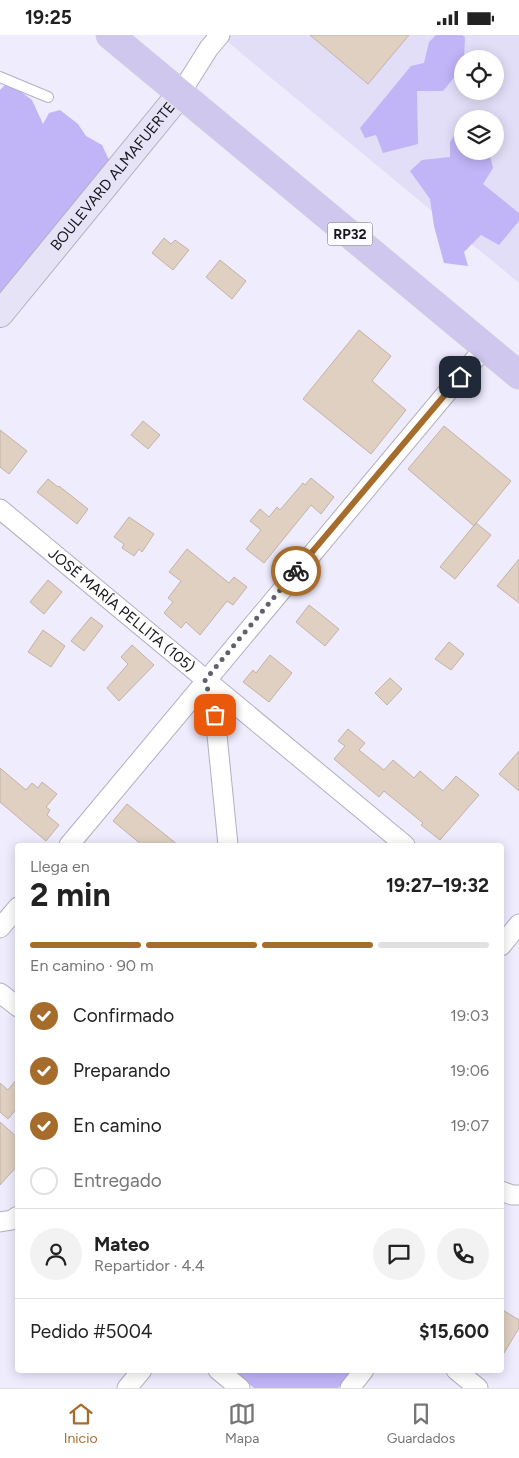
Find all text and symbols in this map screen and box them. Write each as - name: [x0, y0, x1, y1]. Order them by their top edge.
- text: 19:25: [25, 6, 72, 29]
- map controls: [454, 50, 504, 160]
- button: locate: [454, 50, 504, 100]
- street label: BOULEVARD ALMAFUERTE: [47, 98, 179, 254]
- button: layers: [454, 110, 504, 160]
- road number: RP32: [328, 223, 372, 245]
- pin: [439, 356, 481, 398]
- icon: home: [446, 363, 474, 391]
- street label: JOSÉ MARÍA PELLITA (105): [45, 544, 198, 676]
- courier: [271, 546, 321, 596]
- icon: bike: [282, 557, 310, 585]
- pin: [194, 694, 236, 736]
- icon: bag: [201, 701, 229, 729]
- text: Llega en: [30, 857, 90, 876]
- text: 19:27–19:32: [386, 874, 489, 897]
- text: 2 min: [30, 876, 111, 914]
- text: En camino · 90 m: [30, 956, 154, 975]
- icon: check: [30, 1002, 58, 1030]
- text: Confirmado: [73, 1004, 174, 1027]
- text: 19:03: [450, 1006, 489, 1025]
- icon: check: [30, 1057, 58, 1085]
- text: Preparando: [73, 1059, 171, 1082]
- text: 19:06: [450, 1061, 489, 1080]
- icon: check: [30, 1112, 58, 1140]
- text: En camino: [73, 1114, 162, 1137]
- text: 19:07: [450, 1116, 489, 1135]
- text: Entregado: [73, 1169, 162, 1192]
- button: person: [30, 1228, 82, 1280]
- button: chat: [373, 1228, 425, 1280]
- button: phone: [437, 1228, 489, 1280]
- text: Mateo: [94, 1233, 149, 1256]
- text: Repartidor · 4.4: [94, 1256, 205, 1275]
- text: Pedido #5004: [30, 1320, 153, 1343]
- text: $15,600: [419, 1320, 489, 1343]
- tab: Inicio: [64, 1400, 98, 1447]
- tab: Mapa: [225, 1400, 259, 1447]
- tab: Guardados: [387, 1400, 455, 1447]

